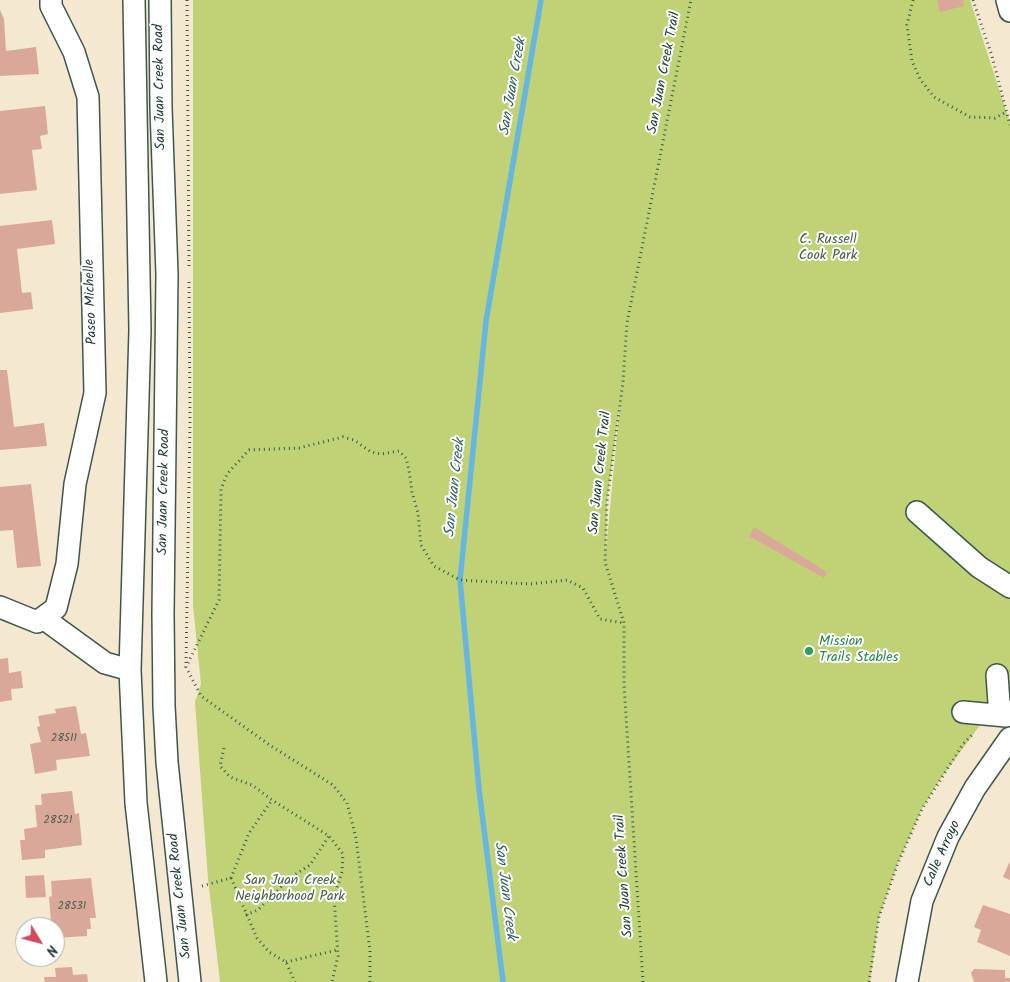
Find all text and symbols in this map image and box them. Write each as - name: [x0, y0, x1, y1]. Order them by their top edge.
- street label: San Juan Creek Trail: [645, 11, 685, 135]
- street label: San Juan Creek Road: [152, 24, 170, 150]
- water label: San Juan Creek: [497, 37, 531, 137]
- park label: C. Russell Cook Park: [799, 233, 857, 266]
- street label: Paseo Michelle: [82, 259, 102, 345]
- street label: San Juan Creek Trail: [586, 411, 616, 535]
- street label: San Juan Creek Road: [156, 429, 174, 555]
- water label: San Juan Creek: [442, 438, 470, 538]
- place label: Mission Trails Stables: [819, 635, 898, 668]
- marker: Mission Trails Stables: [803, 645, 815, 657]
- house number: 28511: [51, 732, 77, 746]
- house number: 28521: [44, 814, 72, 828]
- street label: San Juan Creek Trail: [612, 814, 638, 938]
- street label: Calle Arroyo: [921, 818, 965, 890]
- street label: San Juan Creek Road: [166, 833, 196, 959]
- water label: San Juan Creek: [489, 841, 519, 941]
- park label: San Juan Creek Neighborhood Park: [235, 874, 345, 906]
- house number: 28531: [58, 900, 86, 914]
- north arrow: [15, 917, 65, 967]
- text: N: [40, 940, 63, 961]

